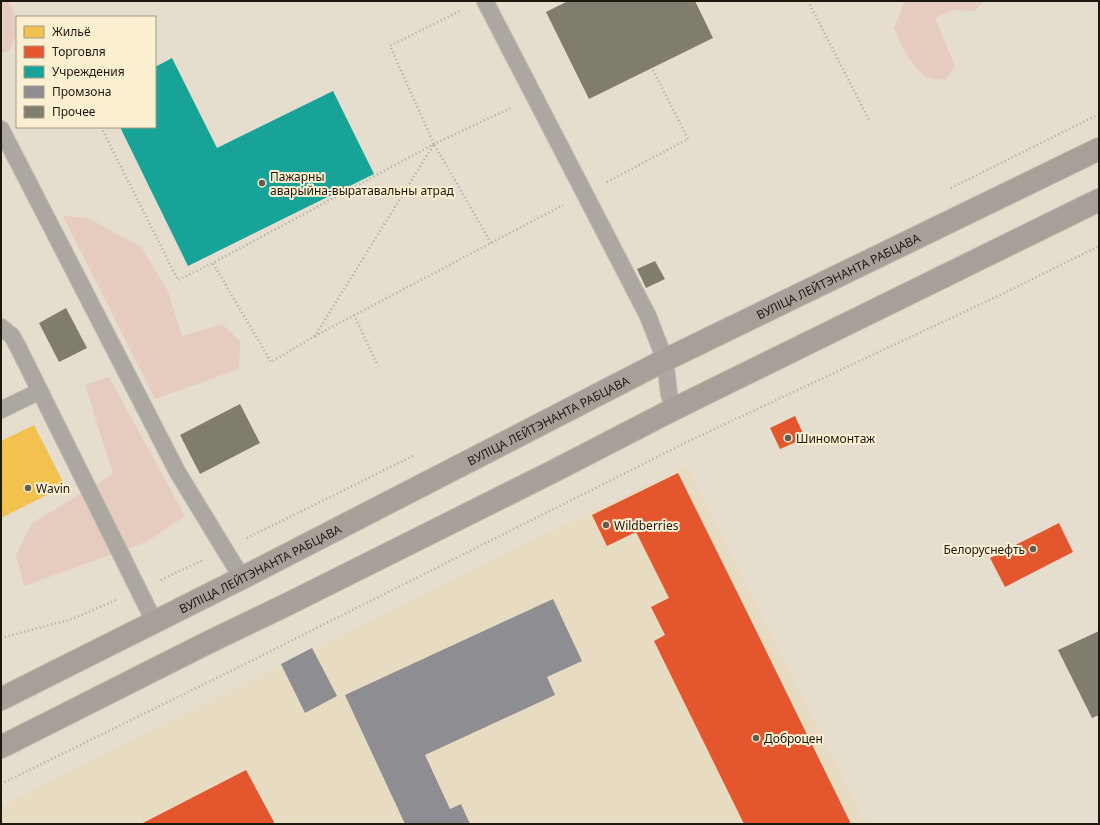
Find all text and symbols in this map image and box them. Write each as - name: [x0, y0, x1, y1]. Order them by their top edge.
- legend: [16, 16, 156, 128]
- text: Жильё: [52, 23, 91, 40]
- text: Торговля: [52, 43, 106, 60]
- text: Учреждения: [52, 63, 125, 80]
- text: Промзона: [52, 83, 111, 100]
- text: Прочее: [52, 103, 96, 120]
- place label: Пажарны аварыйна-выратавальны атрад: [270, 168, 455, 199]
- marker: Пажарны аварыйна-выратавальны атрад: [257, 178, 267, 188]
- street label: ВУЛІЦА ЛЕЙТЭНАНТА РАБЦАВА: [753, 229, 923, 323]
- street label: ВУЛІЦА ЛЕЙТЭНАНТА РАБЦАВА: [464, 371, 632, 469]
- place label: Шиномонтаж: [796, 430, 876, 447]
- marker: Шиномонтаж: [783, 433, 793, 443]
- place label: Wavin: [36, 480, 70, 497]
- marker: Wavin: [23, 483, 33, 493]
- place label: Wildberries: [614, 517, 679, 534]
- street label: ВУЛІЦА ЛЕЙТЭНАНТА РАБЦАВА: [176, 520, 344, 617]
- marker: Wildberries: [601, 520, 611, 530]
- place label: Белоруснефть: [943, 541, 1025, 558]
- marker: Белоруснефть: [1028, 544, 1038, 554]
- place label: Доброцен: [764, 730, 823, 747]
- marker: Доброцен: [751, 733, 761, 743]

